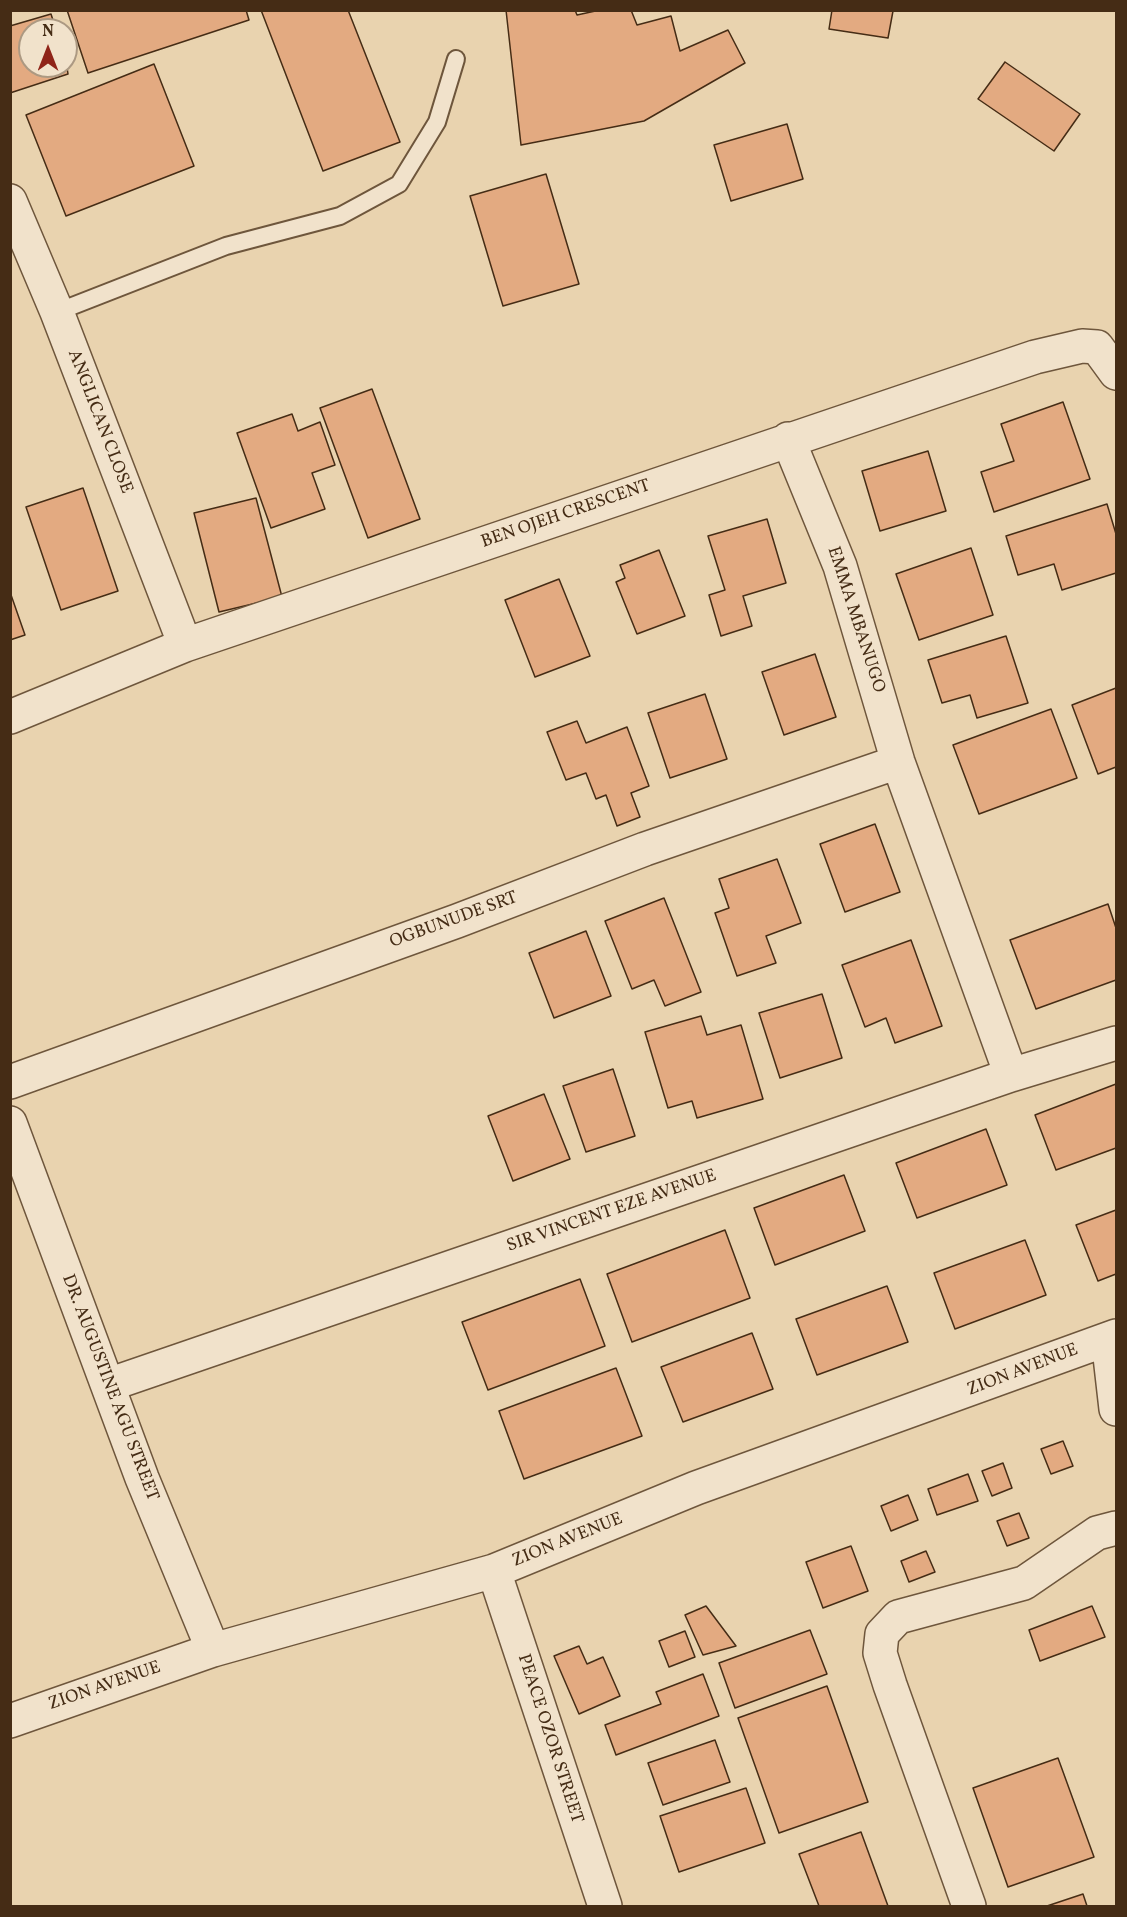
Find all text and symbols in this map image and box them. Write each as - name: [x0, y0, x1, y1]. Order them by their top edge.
- north arrow: [18, 18, 78, 78]
- text: N: [42, 21, 54, 43]
- street label: ANGLICAN CLOSE: [62, 347, 136, 497]
- street label: BEN OJEH CRESCENT: [479, 476, 653, 554]
- street label: EMMA MBANUGO: [821, 544, 889, 696]
- street label: OGBUNUDE SRT: [387, 888, 521, 954]
- street label: SIR VINCENT EZE AVENUE: [504, 1166, 720, 1258]
- street label: DR. AUGUSTINE AGU STREET: [56, 1272, 162, 1504]
- street label: ZION AVENUE: [964, 1340, 1082, 1402]
- street label: ZION AVENUE: [510, 1509, 626, 1573]
- street label: PEACE OZOR STREET: [511, 1652, 587, 1826]
- street label: ZION AVENUE: [46, 1658, 164, 1716]

